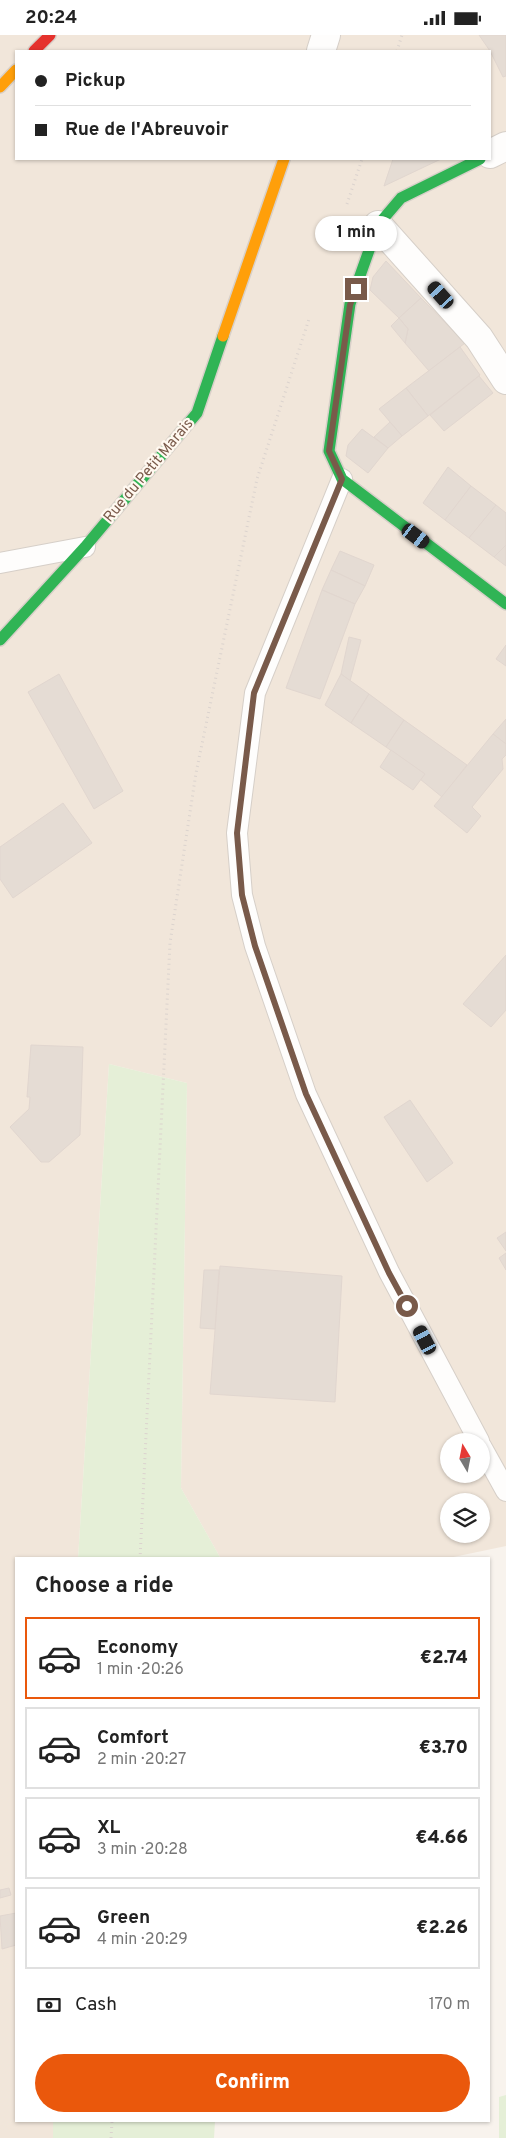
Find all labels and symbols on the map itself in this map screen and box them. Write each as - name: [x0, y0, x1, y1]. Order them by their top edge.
- callout: 1 min: [315, 217, 397, 251]
- route end: [345, 278, 367, 300]
- car: [425, 279, 456, 311]
- street label: Rue du Petit Marais: [100, 415, 198, 527]
- car: [399, 521, 432, 551]
- route start: [396, 1295, 418, 1317]
- car: [411, 1323, 438, 1357]
- north arrow: [440, 1433, 490, 1483]

